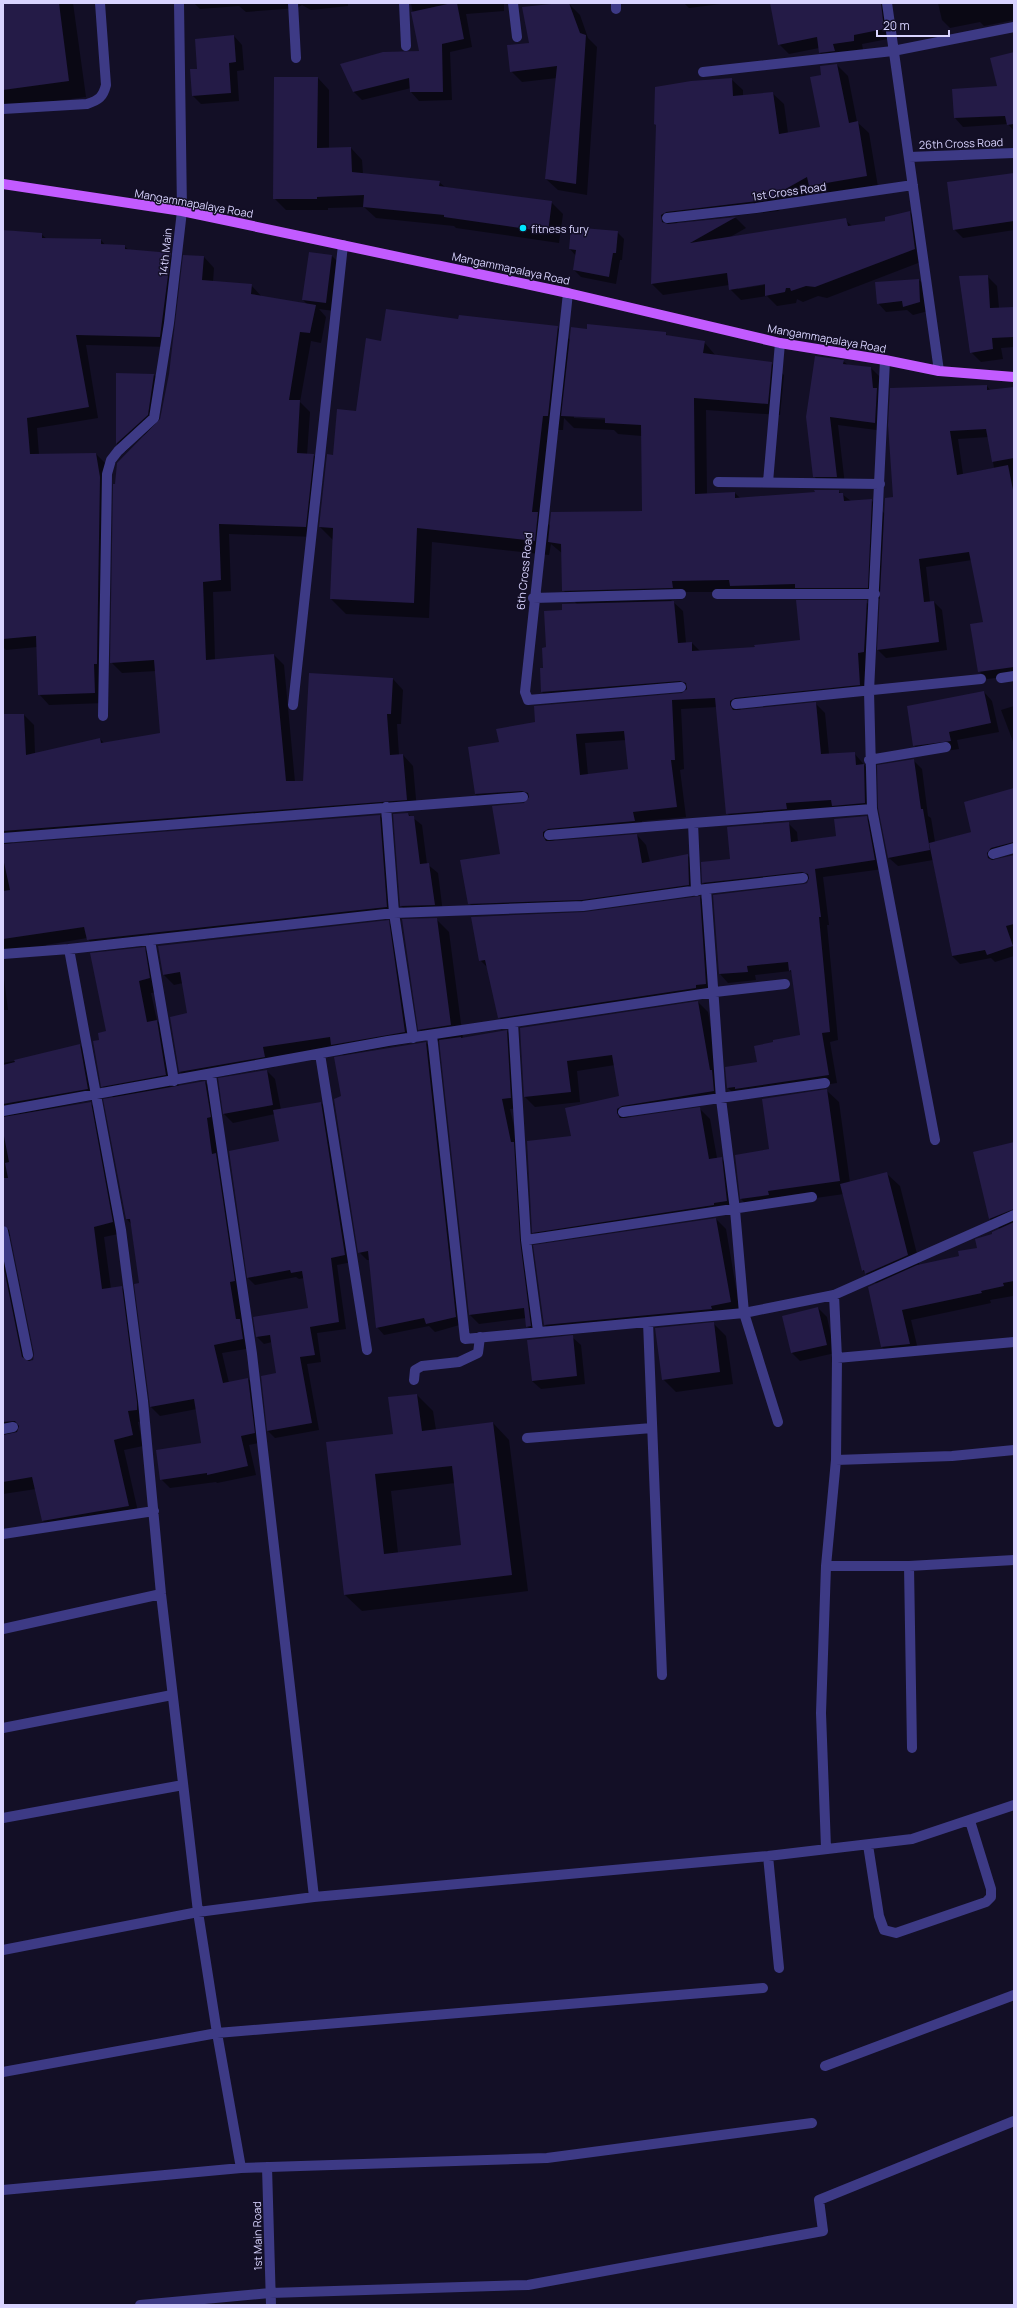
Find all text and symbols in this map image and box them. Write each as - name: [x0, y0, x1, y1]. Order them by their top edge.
- scale bar: [877, 12, 949, 38]
- text: 20 m: [883, 17, 910, 34]
- street label: 26th Cross Road: [919, 134, 1003, 152]
- street label: 1st Cross Road: [751, 178, 827, 204]
- street label: Mangammapalaya Road: [134, 185, 254, 221]
- place label: fitness fury: [531, 221, 589, 236]
- marker: fitness fury: [518, 223, 528, 233]
- street label: 14th Main: [155, 227, 175, 277]
- street label: Mangammapalaya Road: [451, 248, 571, 288]
- street label: Mangammapalaya Road: [767, 320, 887, 356]
- street label: 6th Cross Road: [512, 531, 536, 611]
- street label: 1st Main Road: [249, 2201, 265, 2271]

